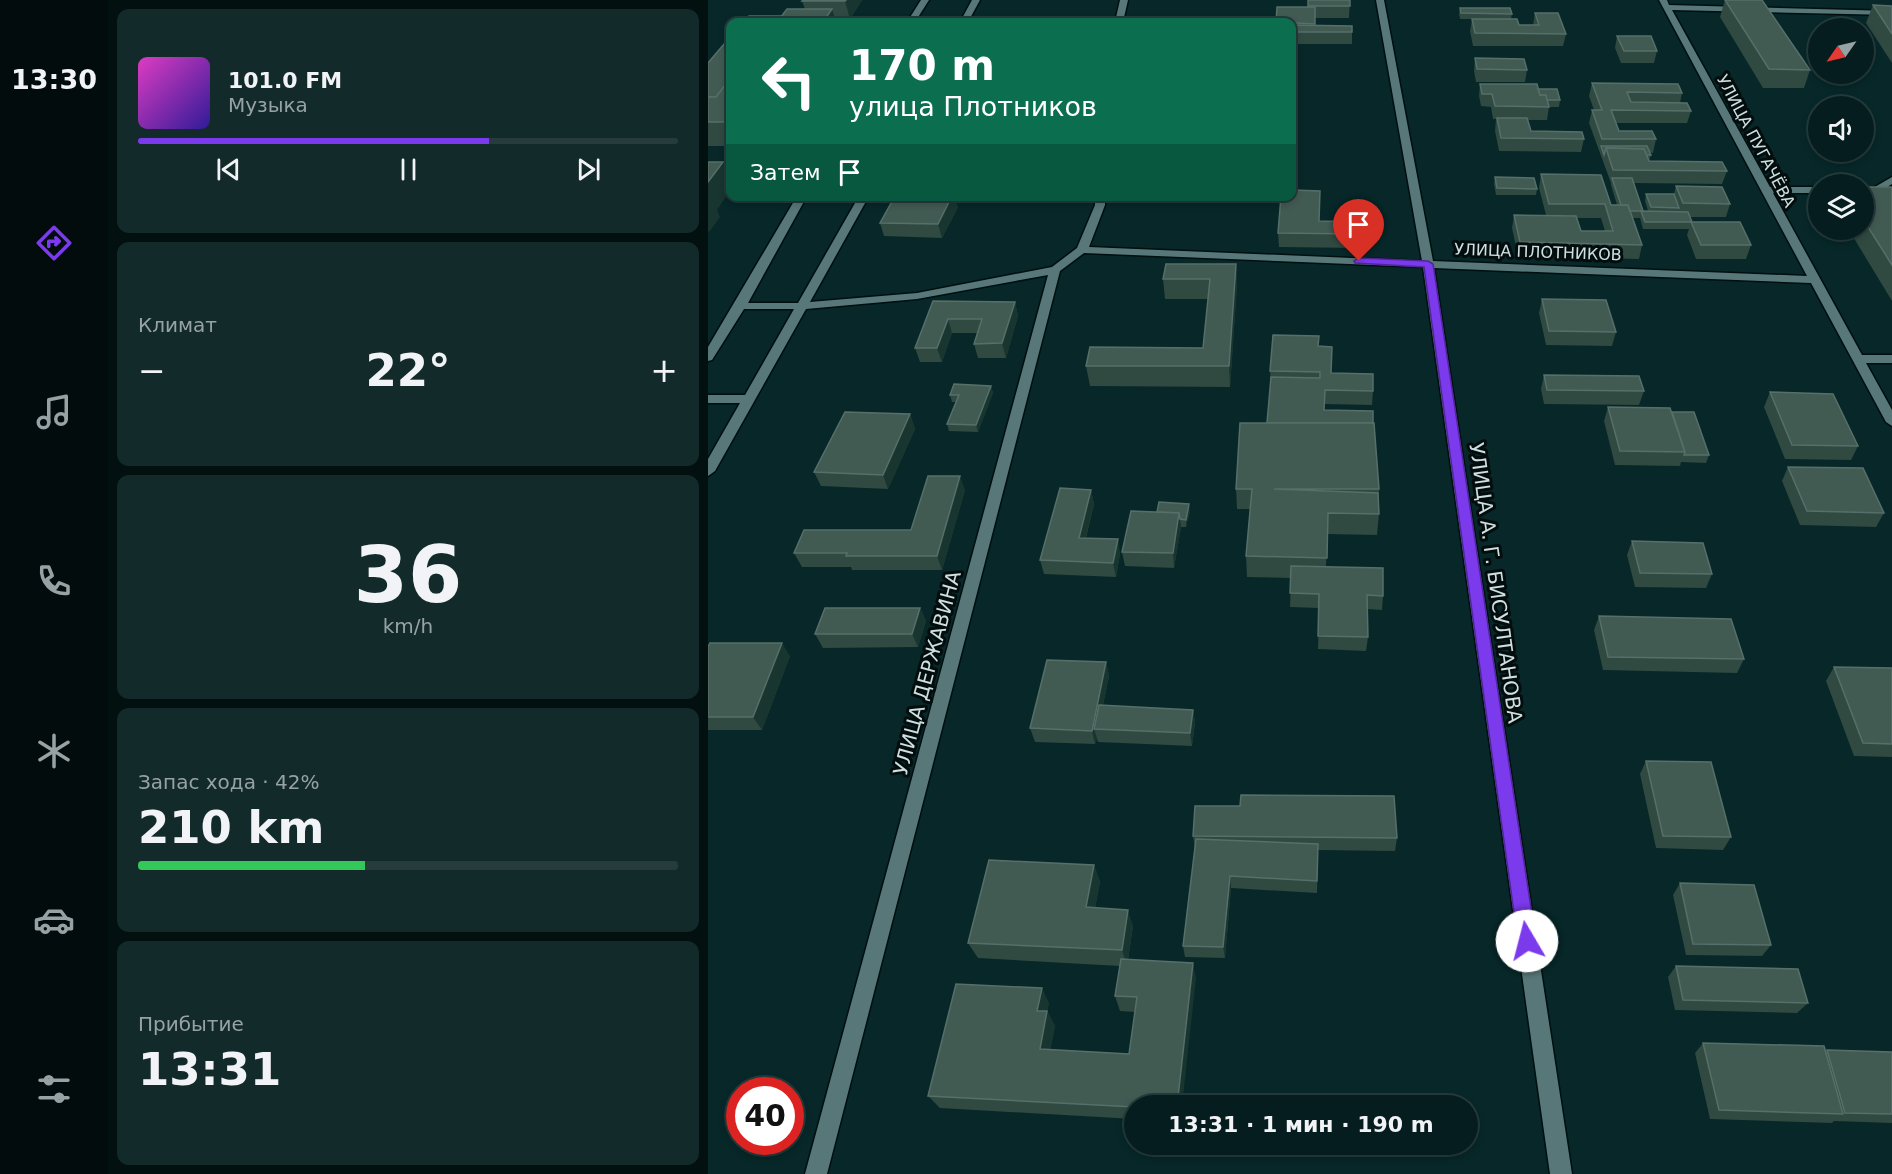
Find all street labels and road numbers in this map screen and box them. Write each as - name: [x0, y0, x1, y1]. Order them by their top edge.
- street label: УЛИЦА ПУГАЧЁВА: [1713, 71, 1799, 211]
- street label: УЛИЦА ПЛОТНИКОВ: [1454, 240, 1622, 264]
- street label: УЛИЦА А. Г. БИСУЛТАНОВА: [1464, 441, 1528, 725]
- street label: УЛИЦА ДЕРЖАВИНА: [888, 568, 966, 778]

